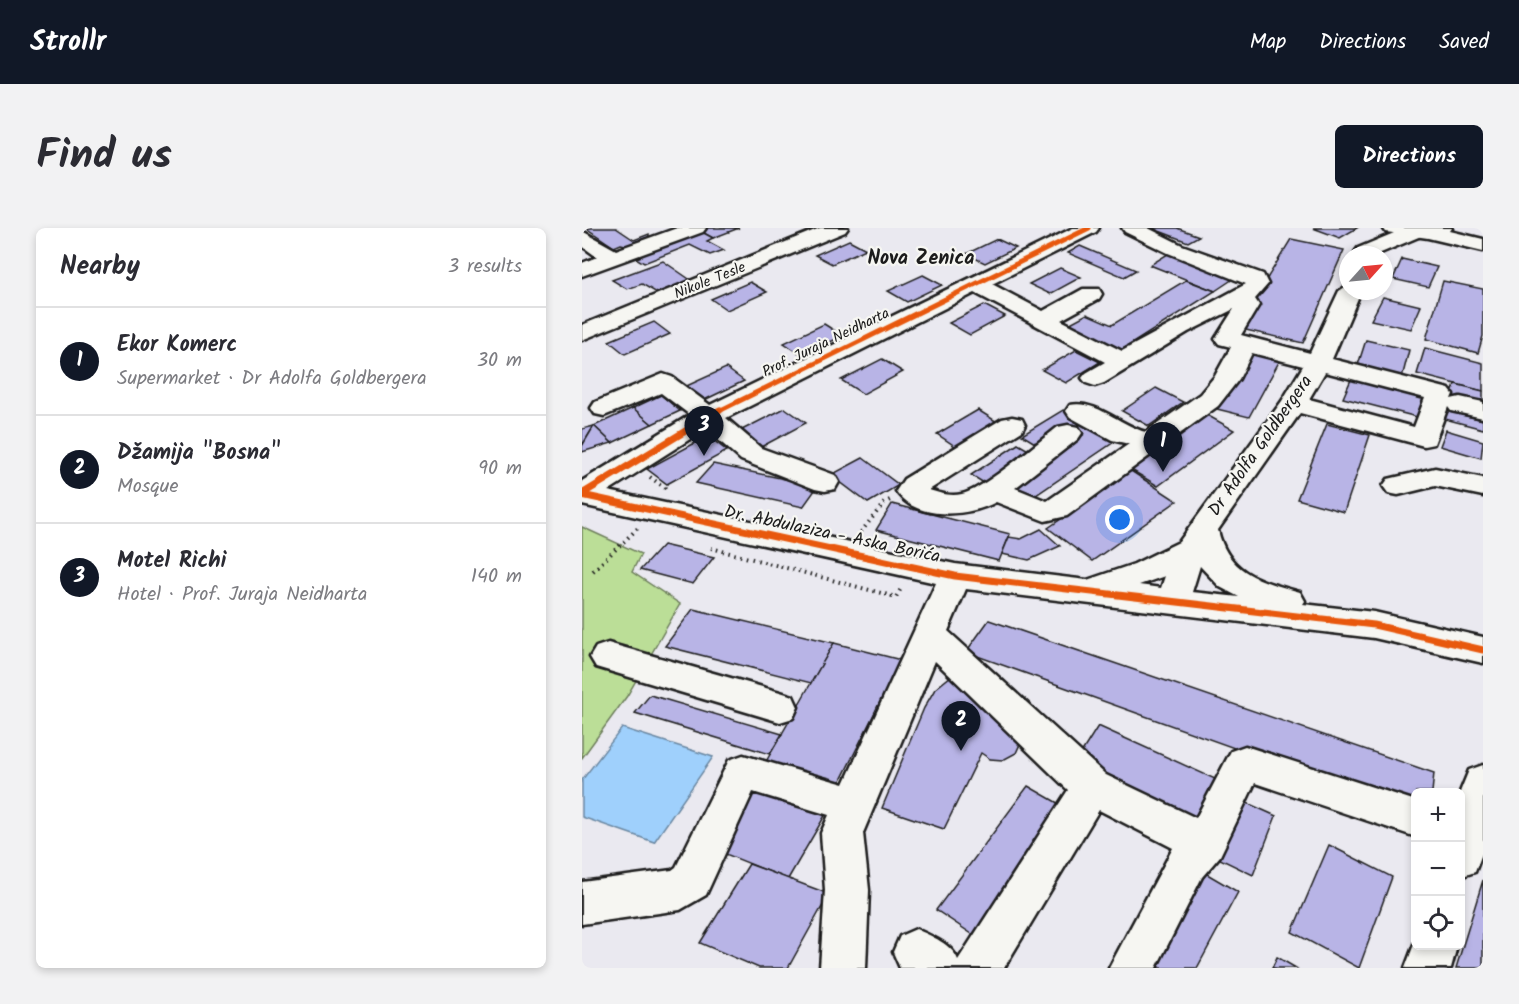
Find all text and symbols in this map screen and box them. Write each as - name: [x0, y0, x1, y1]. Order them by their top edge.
- text: Strollr: [30, 20, 106, 65]
- text: Map: [1250, 26, 1286, 59]
- text: Directions: [1319, 26, 1406, 59]
- text: Saved: [1439, 26, 1489, 59]
- text: Find us: [36, 123, 172, 190]
- button: Directions: [1335, 125, 1483, 188]
- district label: Nova Zenica: [867, 243, 975, 275]
- text: Nearby: [60, 246, 140, 288]
- north arrow: [1339, 246, 1393, 300]
- text: 3 results: [448, 251, 522, 283]
- street label: Nikole Tesle: [670, 256, 750, 306]
- street label: Prof. Juraja Neidharta: [758, 302, 894, 384]
- text: Ekor Komerc: [117, 328, 237, 363]
- text: 1: [76, 345, 83, 377]
- text: 30 m: [477, 345, 522, 377]
- text: Supermarket · Dr Adolfa Goldbergera: [117, 363, 427, 395]
- street label: Dr Adolfa Goldbergera: [1201, 369, 1321, 523]
- pin: 3: [684, 406, 724, 456]
- pin: 1: [1144, 422, 1182, 472]
- text: Džamija "Bosna": [117, 436, 281, 471]
- text: 2: [74, 453, 85, 485]
- text: 90 m: [478, 453, 522, 485]
- text: Mosque: [117, 471, 178, 503]
- street label: Dr. Abdulaziza - Aska Borića: [721, 498, 943, 572]
- your location: [1105, 505, 1134, 534]
- text: Motel Richi: [117, 544, 226, 579]
- text: 3: [74, 561, 85, 593]
- text: 140 m: [471, 561, 522, 593]
- text: Hotel · Prof. Juraja Neidharta: [117, 579, 367, 611]
- pin: 2: [942, 702, 980, 751]
- map controls: [1411, 788, 1465, 950]
- button: +: [1411, 788, 1465, 842]
- button: −: [1411, 842, 1465, 896]
- button: locate: [1411, 896, 1465, 950]

